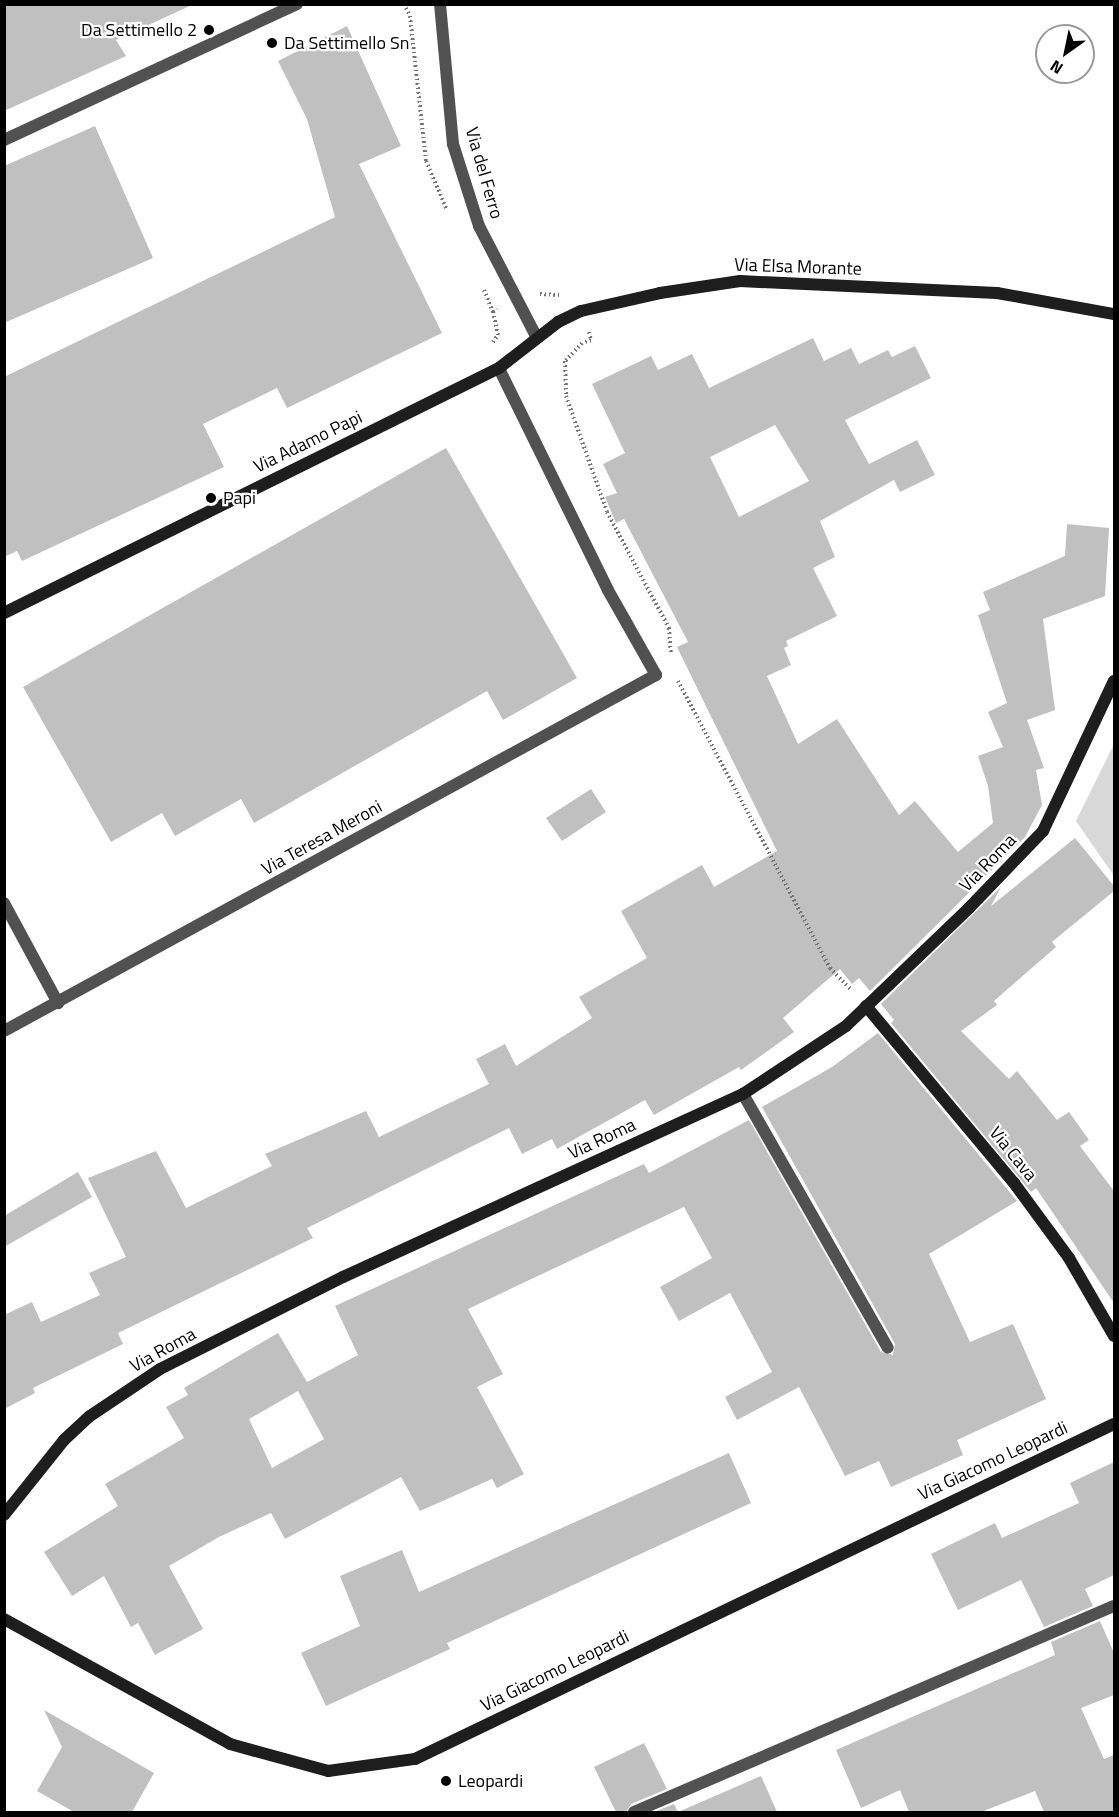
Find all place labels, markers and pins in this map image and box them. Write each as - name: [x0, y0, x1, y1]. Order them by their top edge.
- place label: Da Settimello 2: [81, 19, 197, 41]
- marker: Da Settimello 2: [202, 23, 216, 37]
- place label: Da Settimello Sn: [284, 32, 409, 54]
- marker: Da Settimello Sn: [265, 36, 279, 50]
- place label: Papi: [223, 487, 256, 509]
- marker: Papi: [204, 491, 218, 505]
- place label: Leopardi: [458, 1770, 523, 1792]
- marker: Leopardi: [439, 1774, 453, 1788]

